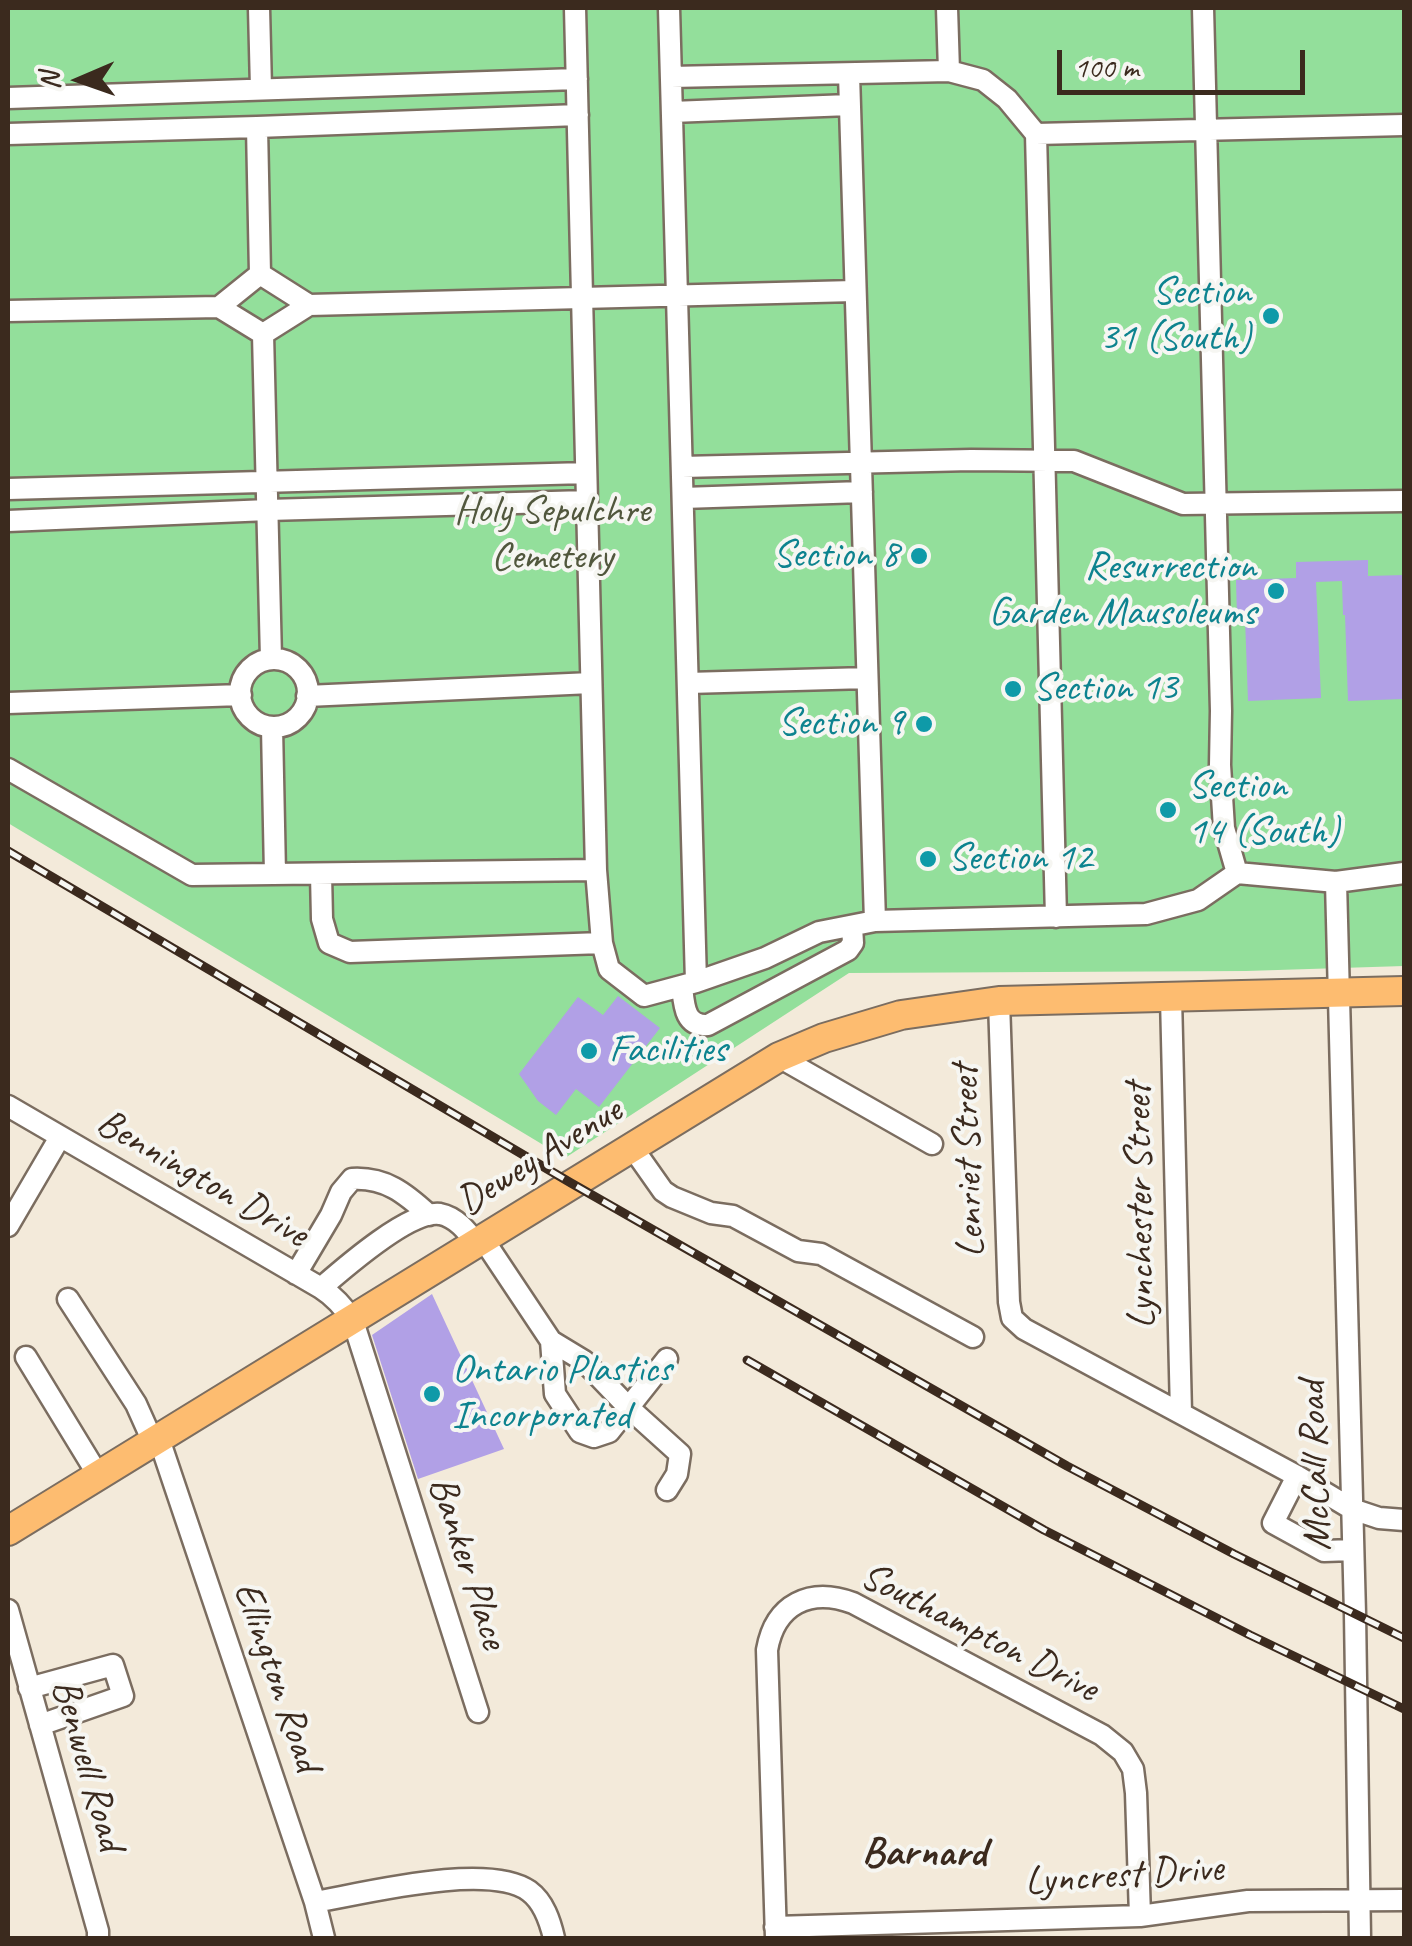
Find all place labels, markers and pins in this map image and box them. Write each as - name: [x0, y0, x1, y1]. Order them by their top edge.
- place label: Section 31 (South): [1100, 269, 1251, 363]
- marker: Section 31 (South): [1260, 305, 1282, 327]
- place label: Section 8: [773, 532, 899, 580]
- place label: Resurrection Garden Mausoleums: [989, 544, 1256, 638]
- marker: Section 8: [908, 545, 930, 567]
- marker: Resurrection Garden Mausoleums: [1265, 580, 1287, 602]
- place label: Section 13: [1033, 665, 1177, 713]
- marker: Section 13: [1002, 678, 1024, 700]
- place label: Section 9: [778, 700, 904, 748]
- marker: Section 9: [913, 713, 935, 735]
- place label: Section 14 (South): [1188, 763, 1339, 857]
- marker: Section 14 (South): [1157, 799, 1179, 821]
- place label: Section 12: [948, 835, 1092, 883]
- marker: Section 12: [917, 848, 939, 870]
- place label: Facilities: [609, 1027, 727, 1075]
- marker: Facilities: [578, 1040, 600, 1062]
- place label: Ontario Plastics Incorporated: [452, 1347, 672, 1441]
- marker: Ontario Plastics Incorporated: [421, 1383, 443, 1405]

